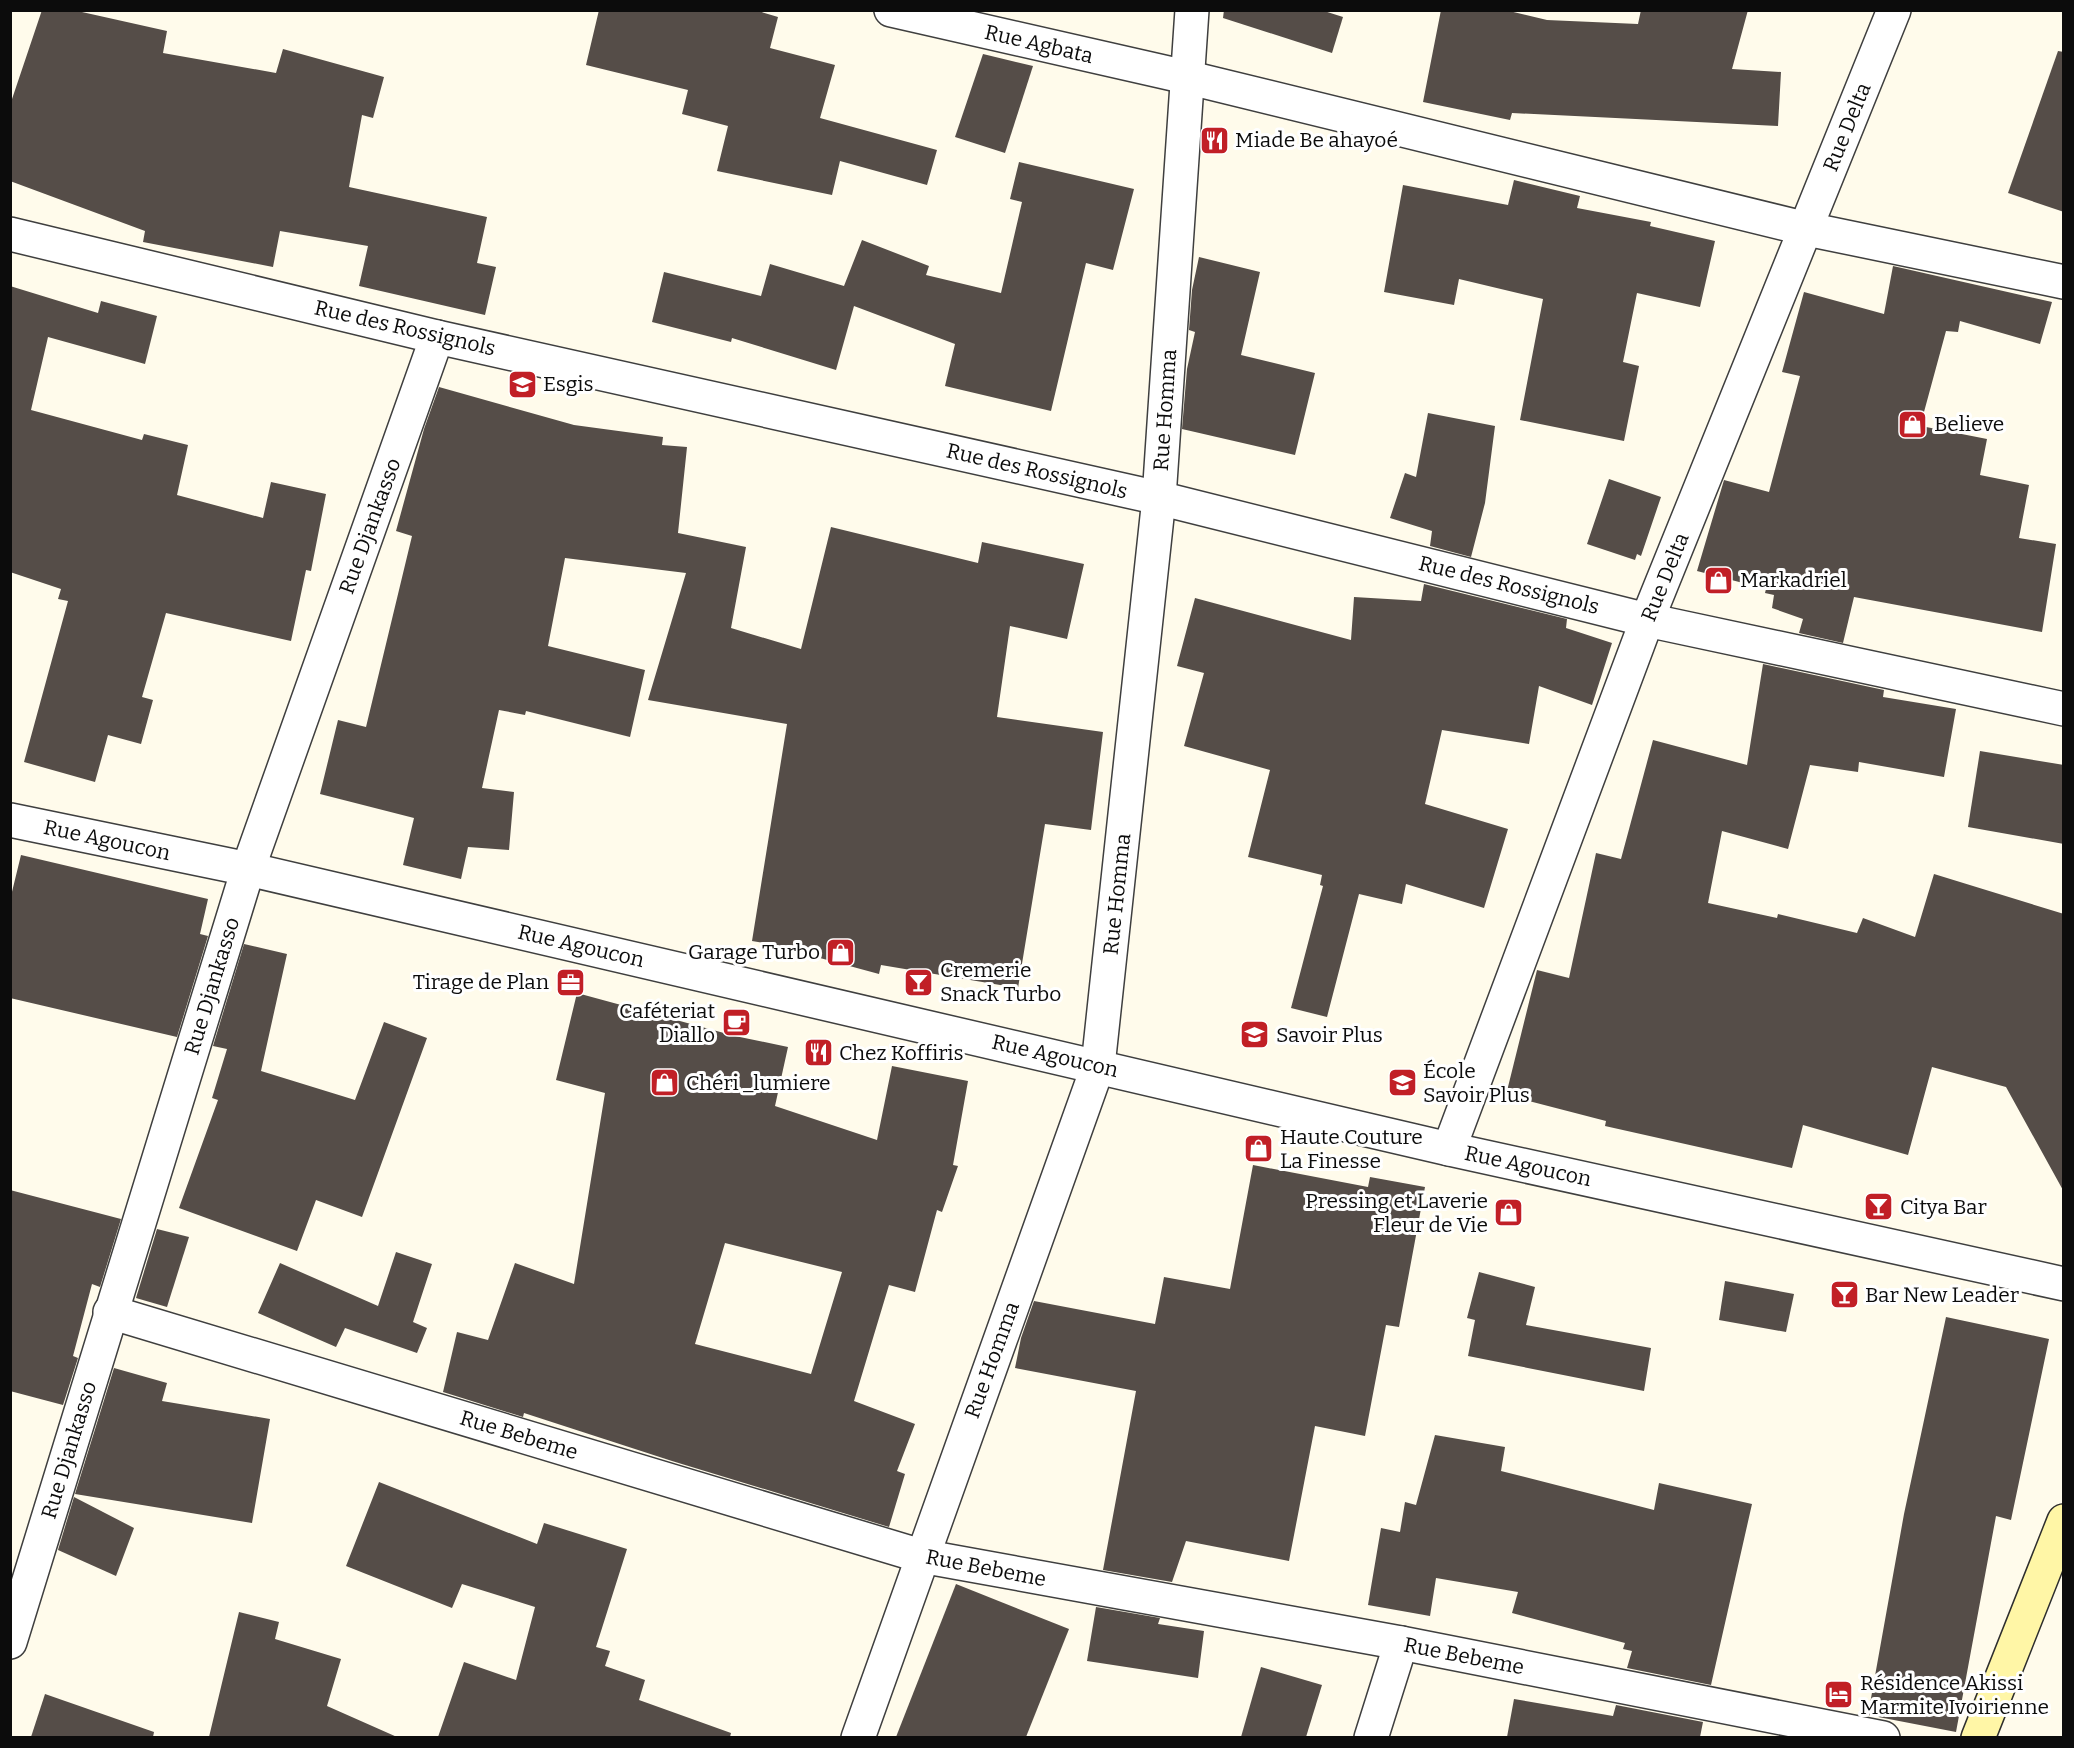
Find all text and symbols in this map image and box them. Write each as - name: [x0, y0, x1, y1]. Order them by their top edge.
- street label: Rue Agbata: [982, 19, 1096, 69]
- street label: Rue Delta: [1817, 78, 1877, 175]
- restaurant icon: Miade Be ahayoé: [1198, 124, 1230, 156]
- place label: Miade Be ahayoé: [1235, 127, 1398, 153]
- street label: Rue des Rossignols: [312, 295, 498, 361]
- street label: Rue Homma: [1148, 348, 1182, 472]
- school or university icon: Esgis: [506, 368, 538, 400]
- place label: Esgis: [543, 371, 593, 397]
- shop icon: Believe: [1897, 408, 1929, 440]
- place label: Believe: [1934, 411, 2004, 437]
- street label: Rue des Rossignols: [944, 438, 1130, 504]
- street label: Rue Djankasso: [333, 455, 407, 597]
- street label: Rue Delta: [1635, 528, 1695, 625]
- street label: Rue des Rossignols: [1416, 550, 1602, 620]
- shop icon: Markadriel: [1703, 564, 1735, 596]
- place label: Markadriel: [1740, 567, 1847, 593]
- street label: Rue Agoucon: [41, 814, 173, 866]
- street label: Rue Homma: [1098, 831, 1136, 956]
- street label: Rue Djankasso: [179, 914, 245, 1058]
- street label: Rue Agoucon: [515, 919, 647, 973]
- shop icon: Garage Turbo: [825, 936, 857, 968]
- place label: Garage Turbo: [688, 939, 820, 965]
- place label: Cremerie Snack Turbo: [940, 957, 1061, 1007]
- office icon: Tirage de Plan: [554, 966, 586, 998]
- bar icon: Cremerie Snack Turbo: [903, 966, 935, 998]
- place label: Tirage de Plan: [413, 969, 549, 995]
- place label: Caféteriat Diallo: [619, 998, 715, 1048]
- cafe icon: Caféteriat Diallo: [720, 1007, 752, 1039]
- school or university icon: Savoir Plus: [1239, 1019, 1271, 1051]
- place label: Savoir Plus: [1276, 1022, 1383, 1048]
- street label: Rue Agoucon: [989, 1029, 1121, 1083]
- restaurant icon: Chez Koffiris: [802, 1037, 834, 1069]
- place label: Chez Koffiris: [839, 1040, 964, 1066]
- place label: École Savoir Plus: [1423, 1058, 1530, 1108]
- shop icon: Chéri _lumiere: [649, 1067, 681, 1099]
- school or university icon: École Savoir Plus: [1386, 1067, 1418, 1099]
- place label: Chéri _lumiere: [686, 1070, 831, 1096]
- place label: Haute Couture La Finesse: [1280, 1124, 1423, 1174]
- shop icon: Haute Couture La Finesse: [1243, 1133, 1275, 1165]
- street label: Rue Agoucon: [1462, 1140, 1594, 1192]
- place label: Pressing et Laverie Fleur de Vie: [1305, 1188, 1488, 1238]
- bar icon: Citya Bar: [1863, 1191, 1895, 1223]
- place label: Citya Bar: [1900, 1194, 1987, 1220]
- shop icon: Pressing et Laverie Fleur de Vie: [1493, 1197, 1525, 1229]
- bar icon: Bar New Leader: [1828, 1279, 1860, 1311]
- place label: Bar New Leader: [1865, 1282, 2019, 1308]
- street label: Rue Homma: [959, 1298, 1025, 1422]
- street label: Rue Djankasso: [36, 1378, 102, 1522]
- street label: Rue Bebeme: [457, 1405, 581, 1465]
- street label: Rue Bebeme: [924, 1544, 1048, 1592]
- street label: Rue Bebeme: [1402, 1632, 1526, 1680]
- place label: Résidence Akissi Marmite Ivoirienne: [1860, 1670, 2049, 1720]
- hotel icon: Résidence Akissi Marmite Ivoirienne: [1823, 1679, 1855, 1711]

